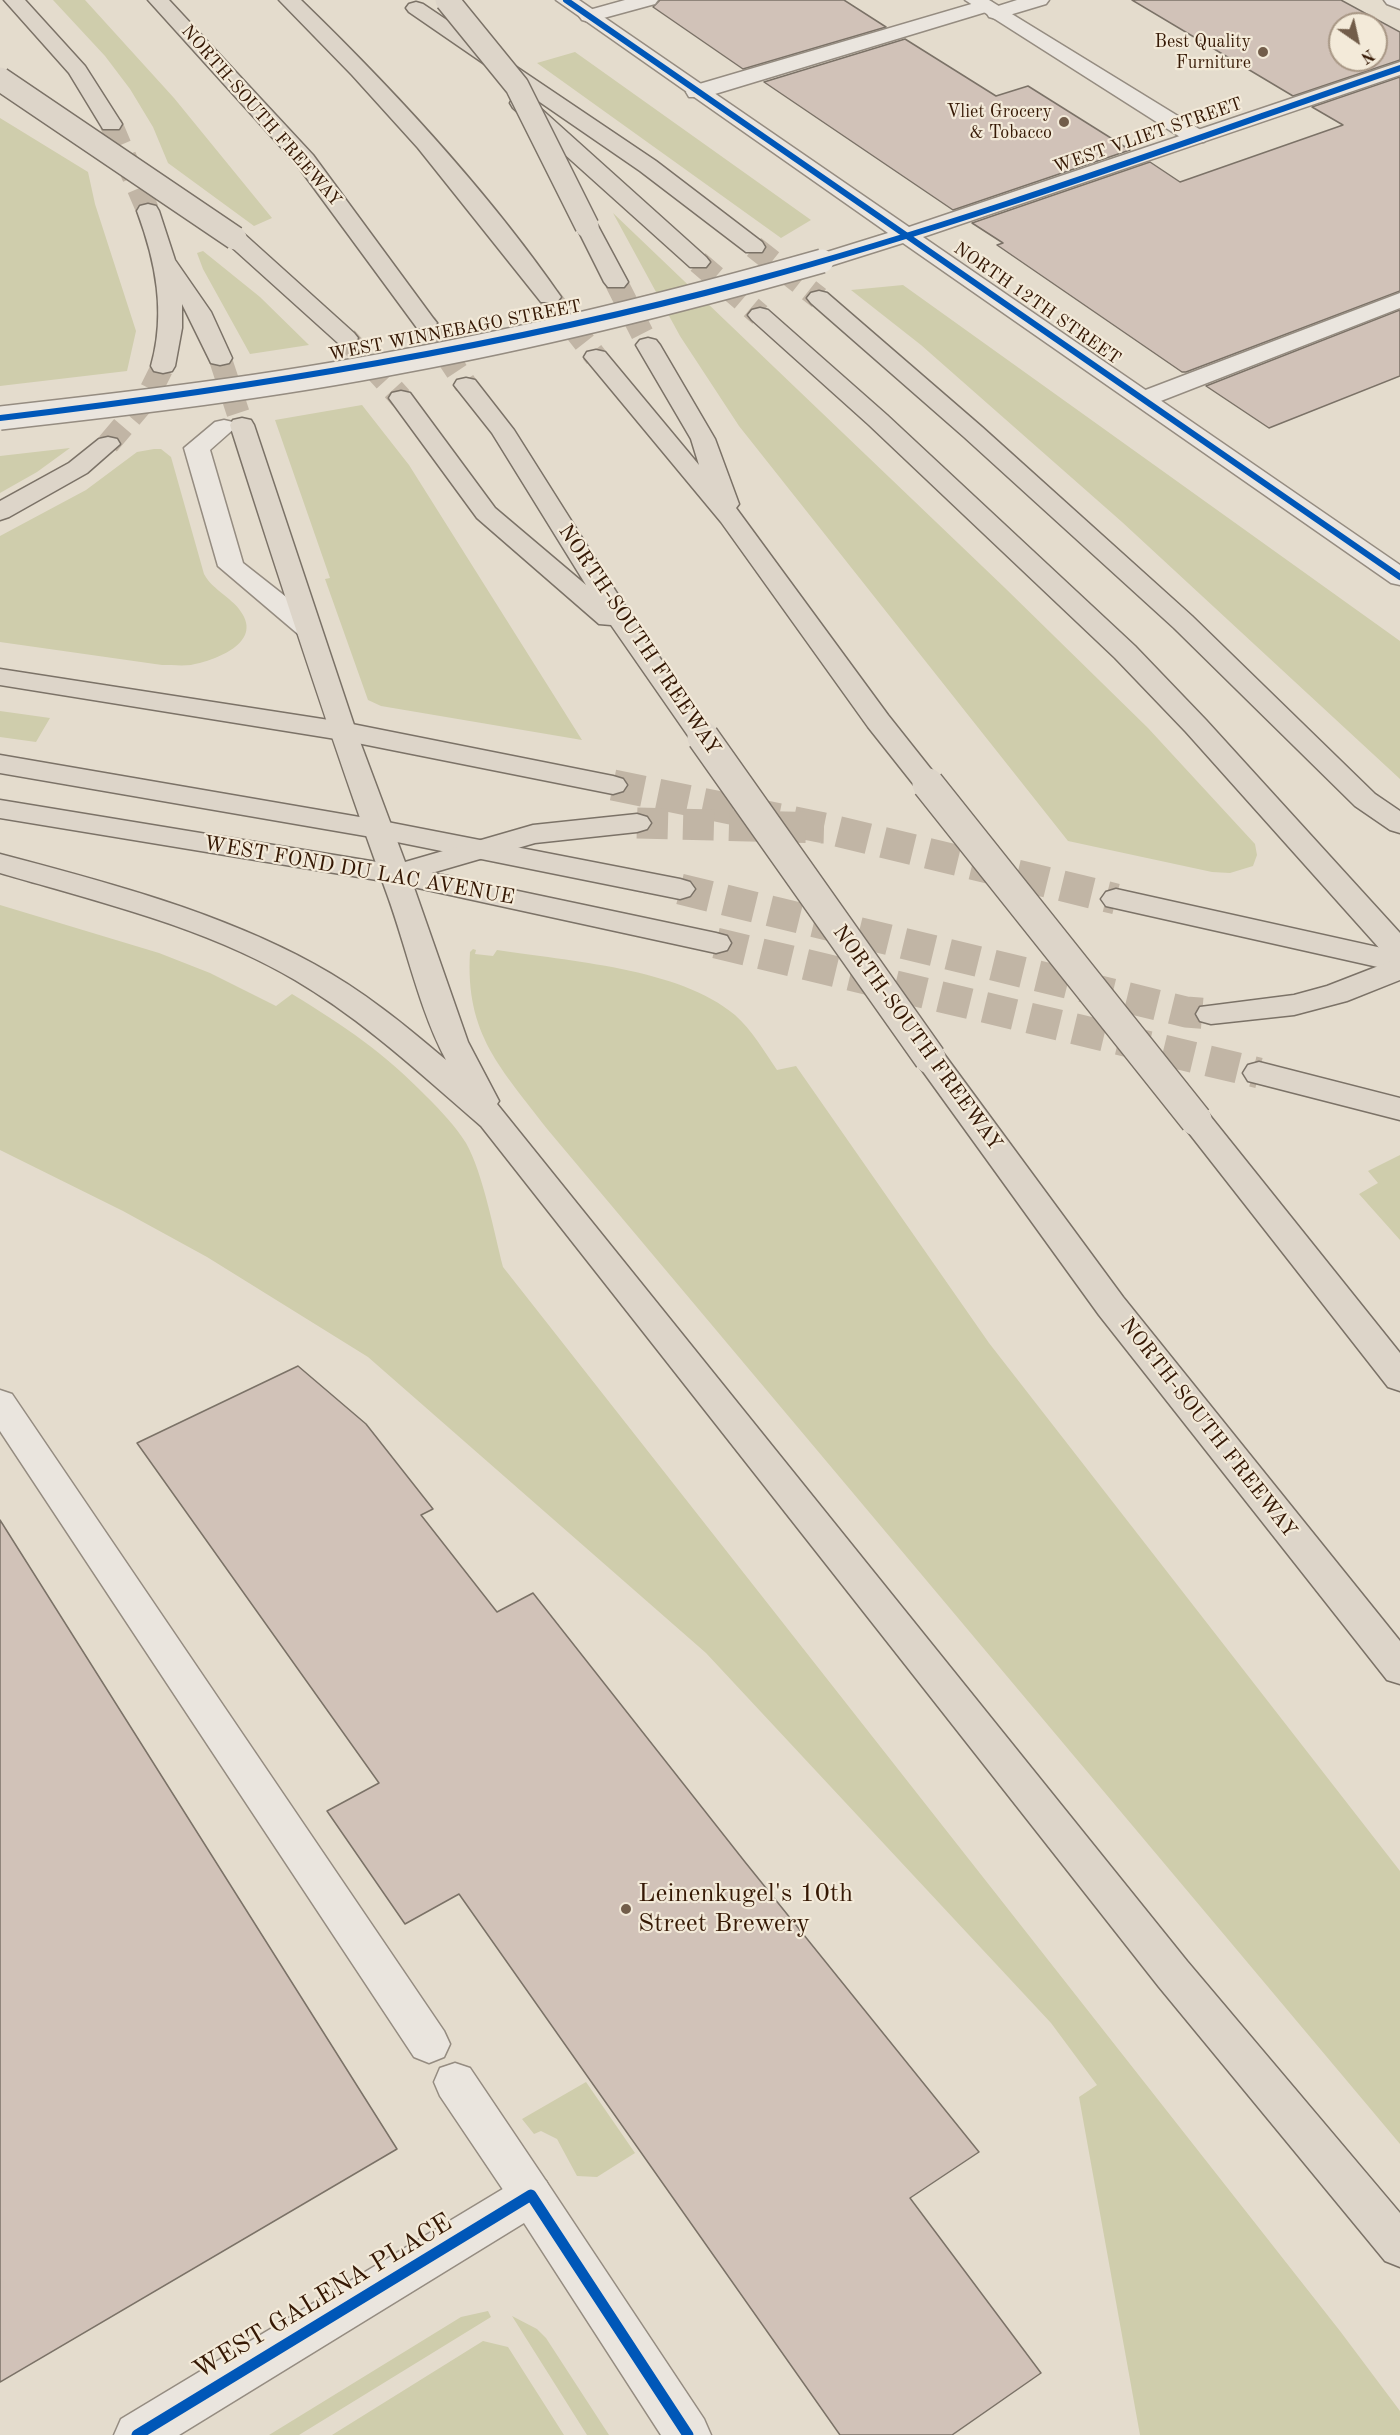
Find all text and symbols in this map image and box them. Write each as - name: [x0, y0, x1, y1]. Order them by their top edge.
- north arrow: [1328, 12, 1388, 72]
- street label: NORTH-SOUTH FREEWAY: [176, 21, 346, 211]
- place label: Best Quality Furniture: [1154, 31, 1251, 74]
- marker: Best Quality Furniture: [1256, 45, 1270, 59]
- text: N: [1357, 45, 1376, 65]
- street label: WEST VLIET STREET: [1051, 93, 1245, 179]
- place label: Vliet Grocery & Tobacco: [946, 101, 1052, 144]
- marker: Vliet Grocery & Tobacco: [1057, 115, 1071, 129]
- street label: NORTH 12TH STREET: [949, 238, 1125, 370]
- street label: WEST WINNEBAGO STREET: [327, 296, 583, 366]
- street label: NORTH-SOUTH FREEWAY: [552, 520, 726, 760]
- street label: WEST FOND DU LAC AVENUE: [202, 831, 516, 911]
- street label: NORTH-SOUTH FREEWAY: [827, 920, 1007, 1156]
- street label: NORTH-SOUTH FREEWAY: [1114, 1313, 1302, 1543]
- place label: Leinenkugel's 10th Street Brewery: [638, 1878, 853, 1940]
- marker: Leinenkugel's 10th Street Brewery: [619, 1902, 633, 1916]
- street label: WEST GALENA PLACE: [188, 2207, 458, 2387]

